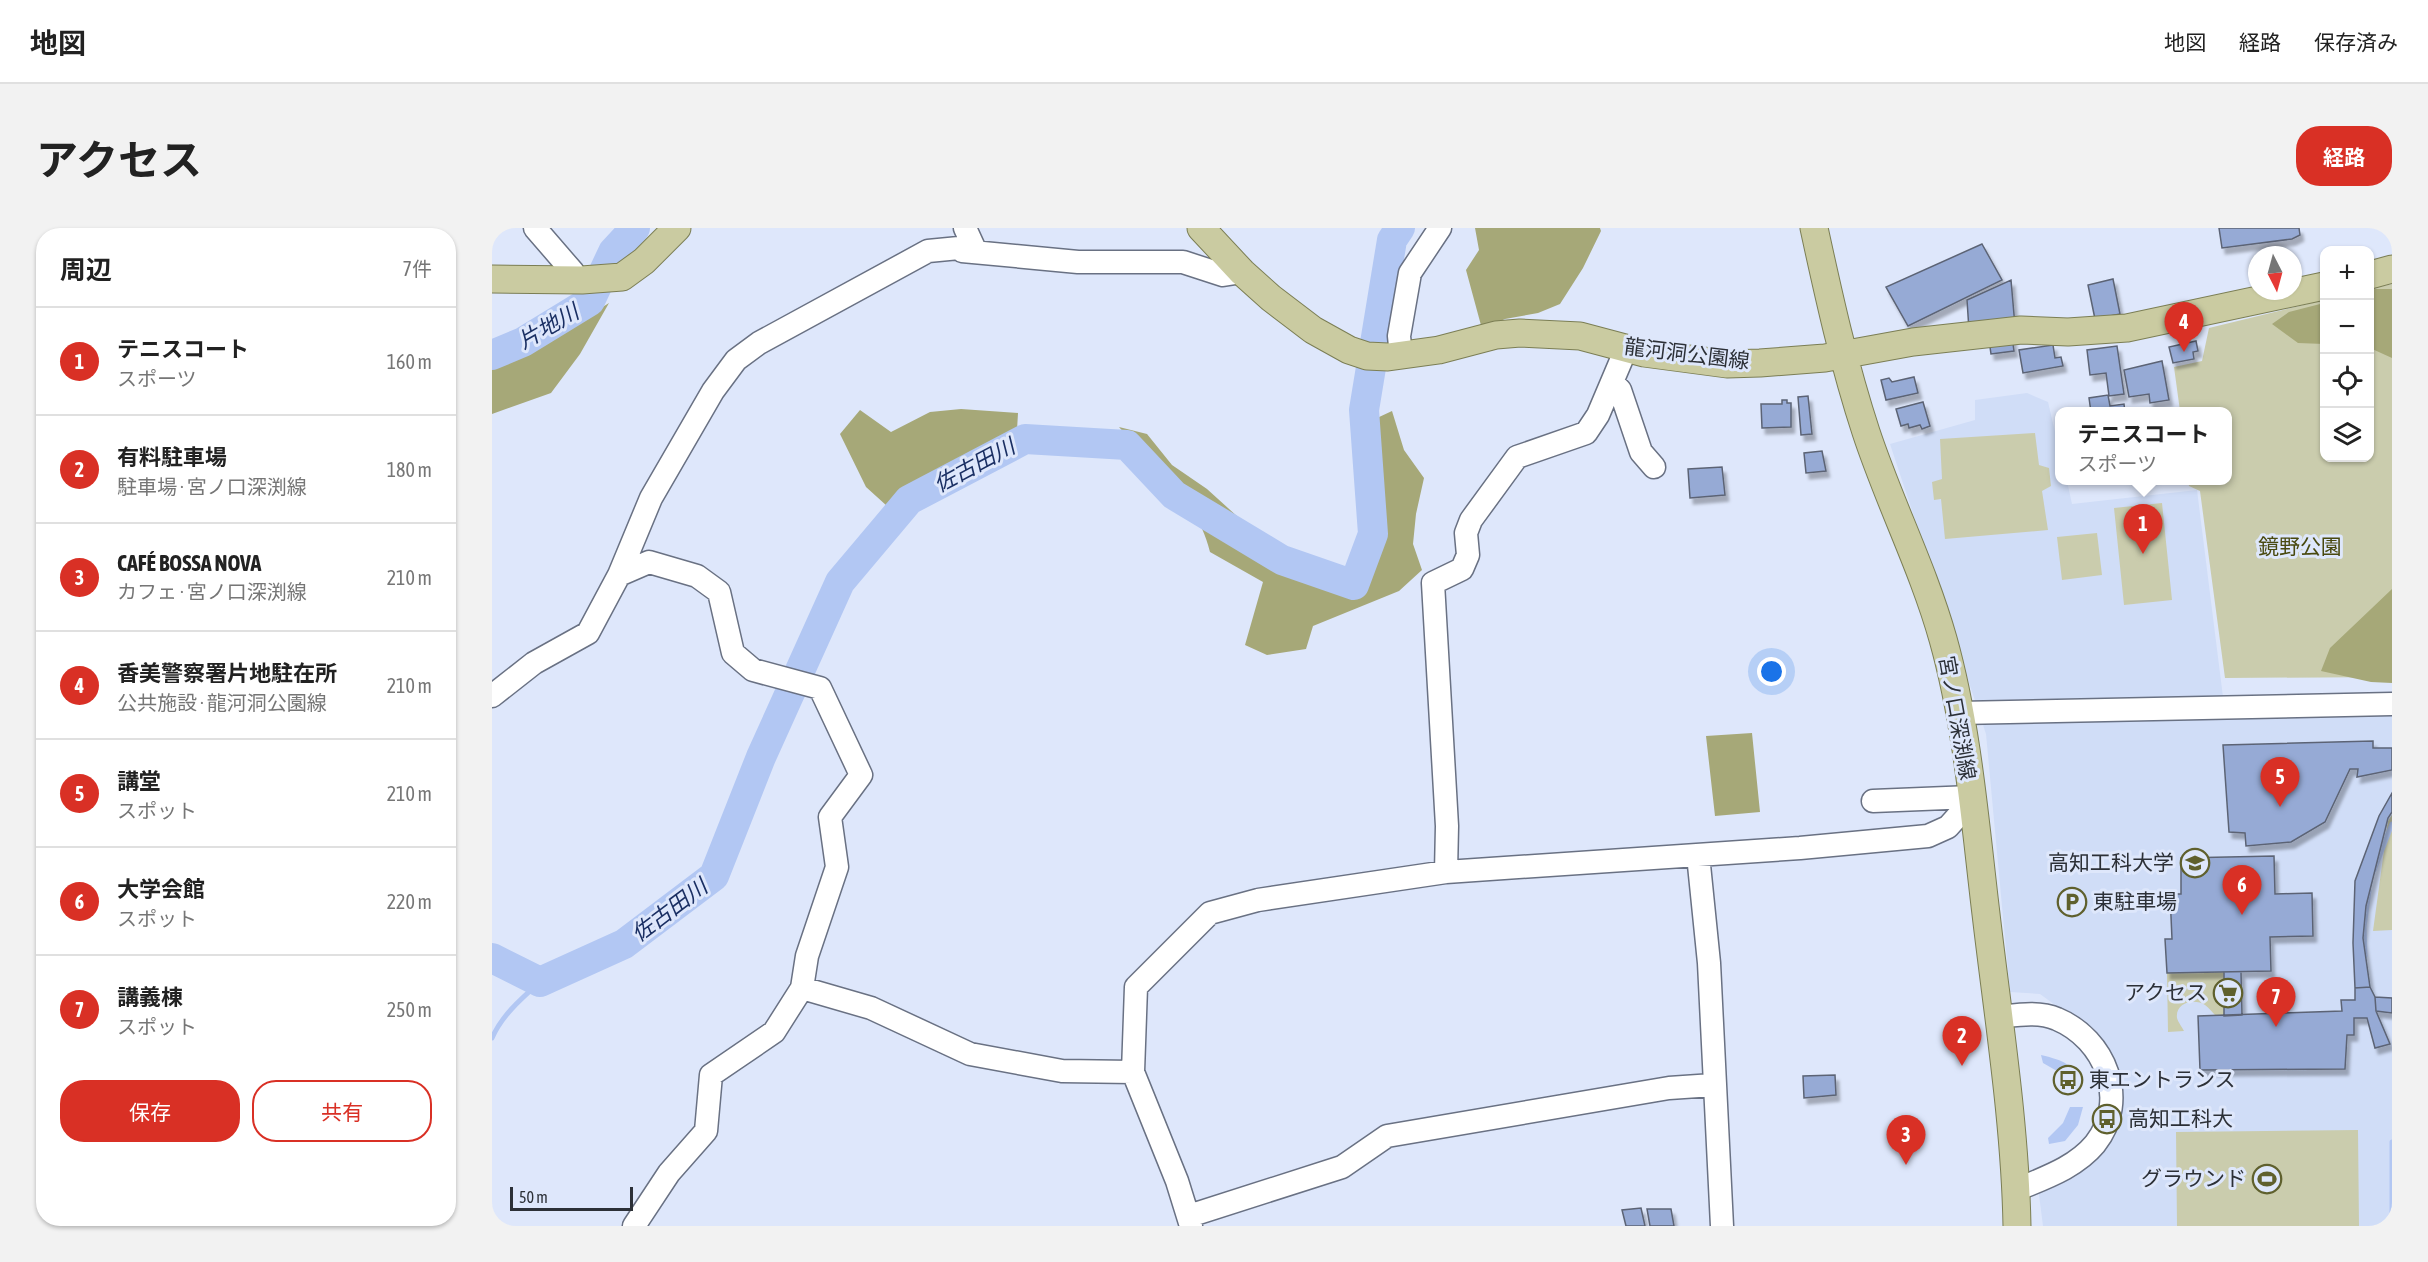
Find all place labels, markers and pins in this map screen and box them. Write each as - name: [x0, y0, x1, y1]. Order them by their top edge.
- pin: 4: [2164, 302, 2204, 352]
- pin: 1: [2124, 504, 2162, 554]
- pin: 5: [2260, 758, 2300, 807]
- school or university icon: 高知工科大学: [2179, 847, 2211, 879]
- place label: 高知工科大学: [2048, 850, 2174, 874]
- pin: 6: [2222, 866, 2262, 915]
- parking icon: 東駐車場: [2056, 886, 2088, 918]
- place label: 東駐車場: [2093, 889, 2177, 913]
- supermarket icon: アクセス: [2212, 977, 2244, 1009]
- pin: 7: [2256, 978, 2296, 1027]
- place label: アクセス: [2124, 980, 2207, 1004]
- pin: 2: [1942, 1016, 1982, 1066]
- bus stop icon: 東エントランス: [2052, 1064, 2084, 1096]
- place label: 東エントランス: [2089, 1067, 2236, 1091]
- bus stop icon: 高知工科大: [2091, 1103, 2123, 1135]
- place label: 高知工科大: [2128, 1106, 2233, 1130]
- pin: 3: [1886, 1116, 1926, 1165]
- sports icon: グラウンド: [2251, 1163, 2283, 1195]
- place label: グラウンド: [2141, 1166, 2246, 1190]

